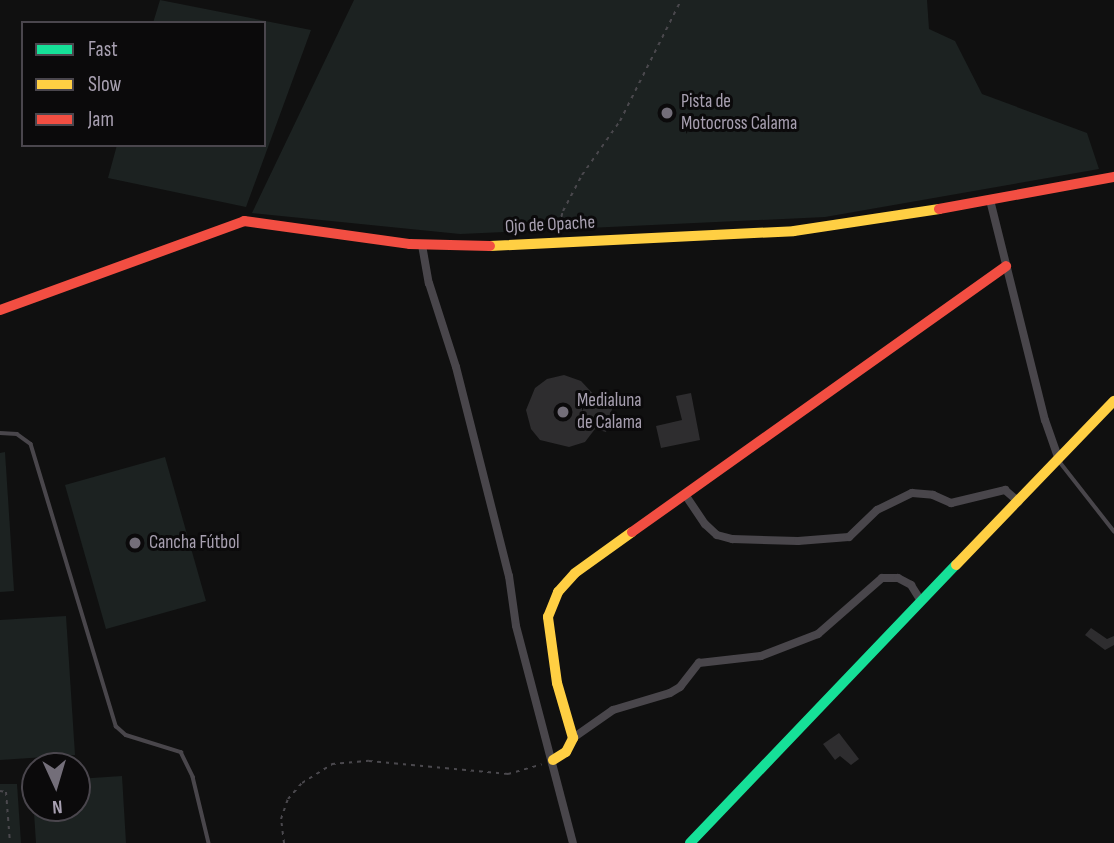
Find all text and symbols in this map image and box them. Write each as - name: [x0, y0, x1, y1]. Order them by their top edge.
- legend: [21, 21, 266, 147]
- text: Fast: [88, 37, 118, 62]
- text: Slow: [88, 72, 121, 97]
- place label: Pista de Motocross Calama: [681, 91, 797, 135]
- marker: Pista de Motocross Calama: [659, 105, 675, 121]
- text: Jam: [88, 107, 114, 132]
- street label: Ojo de Opache: [504, 211, 596, 239]
- place label: Medialuna de Calama: [577, 390, 642, 434]
- marker: Medialuna de Calama: [555, 404, 571, 420]
- place label: Cancha Fútbol: [149, 532, 240, 554]
- marker: Cancha Fútbol: [127, 535, 143, 551]
- north arrow: [21, 752, 91, 822]
- text: N: [51, 795, 63, 818]

